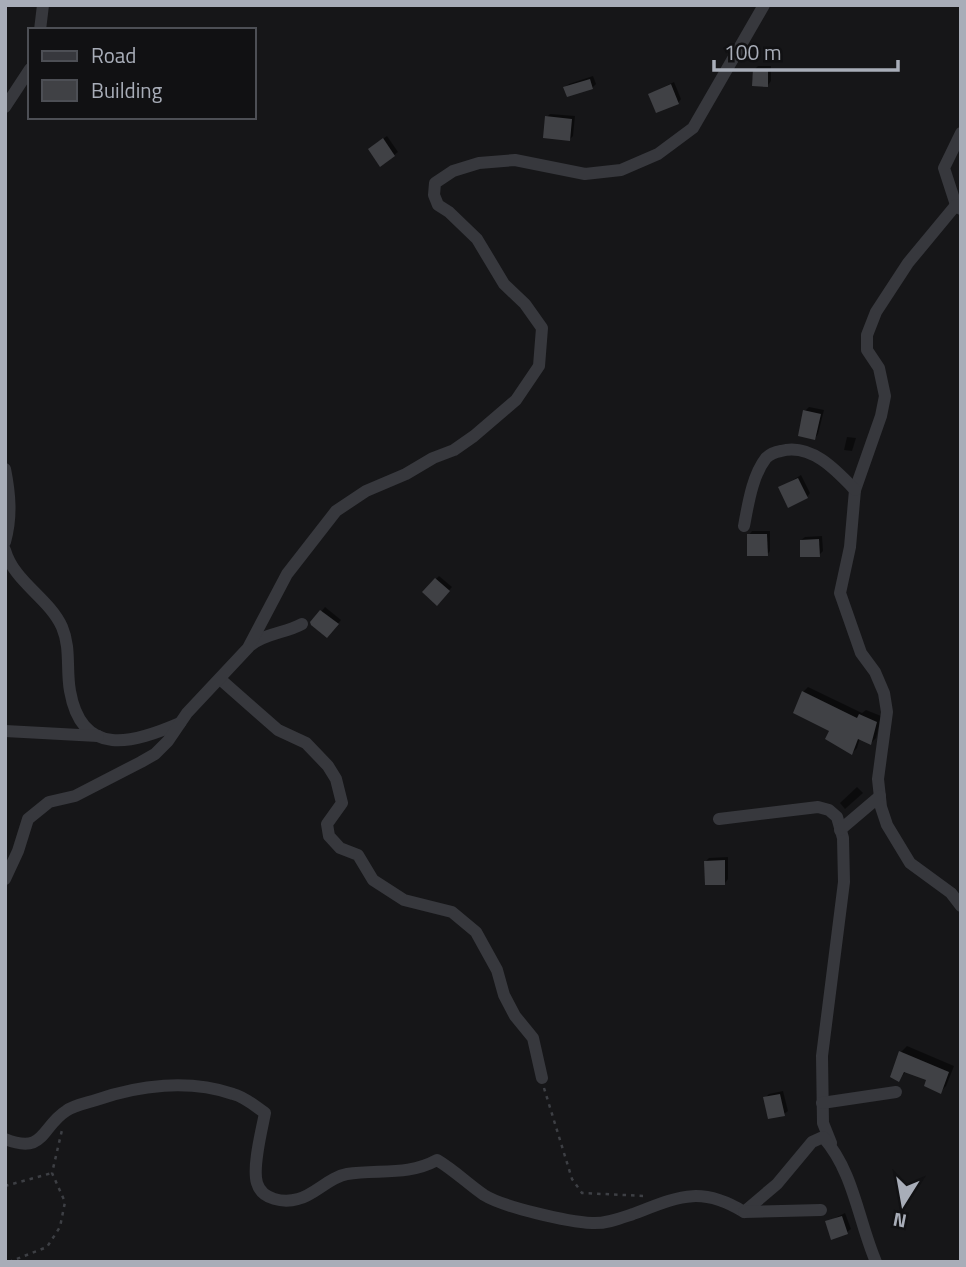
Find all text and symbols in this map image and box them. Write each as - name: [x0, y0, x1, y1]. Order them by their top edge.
- legend: [28, 28, 256, 119]
- scale bar: [714, 28, 898, 72]
- text: 100 m: [724, 36, 781, 68]
- text: Road: [91, 39, 136, 71]
- text: Building: [91, 74, 163, 106]
- north arrow: [868, 1169, 938, 1239]
- text: N: [890, 1206, 909, 1237]

